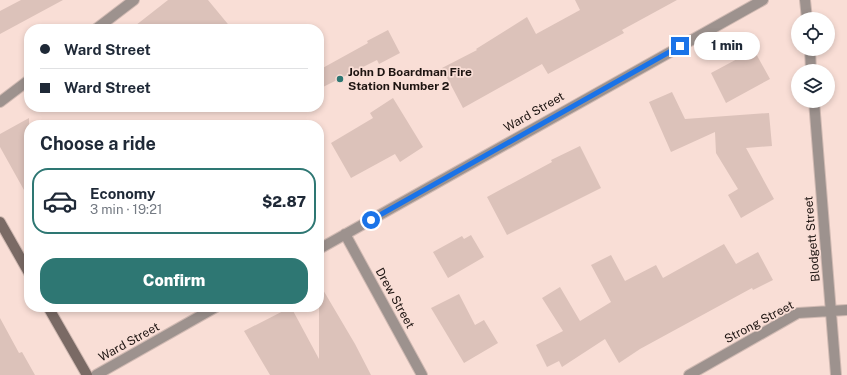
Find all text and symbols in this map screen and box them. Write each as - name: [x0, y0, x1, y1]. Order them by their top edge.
- map controls: [791, 12, 835, 108]
- button: locate: [791, 12, 835, 56]
- callout: 1 min: [694, 32, 760, 60]
- route end: [671, 37, 689, 55]
- text: 1 min: [711, 38, 743, 53]
- text: Ward Street: [64, 41, 151, 58]
- button: layers: [791, 64, 835, 108]
- place label: John D Boardman Fire Station Number 2: [348, 65, 472, 93]
- marker: John D Boardman Fire Station Number 2: [335, 74, 345, 84]
- text: Ward Street: [64, 79, 151, 96]
- street label: Ward Street: [501, 89, 567, 135]
- text: Choose a ride: [40, 133, 156, 154]
- icon: car: [42, 183, 78, 219]
- text: Economy: [90, 185, 155, 202]
- text: $2.87: [262, 193, 306, 210]
- street label: Blodgett Street: [801, 195, 823, 282]
- text: 3 min · 19:21: [90, 202, 162, 217]
- route start: [362, 211, 380, 229]
- button: Confirm: [40, 258, 308, 304]
- street label: Drew Street: [373, 265, 418, 331]
- street label: Strong Street: [722, 298, 796, 346]
- street label: Ward Street: [96, 319, 162, 364]

